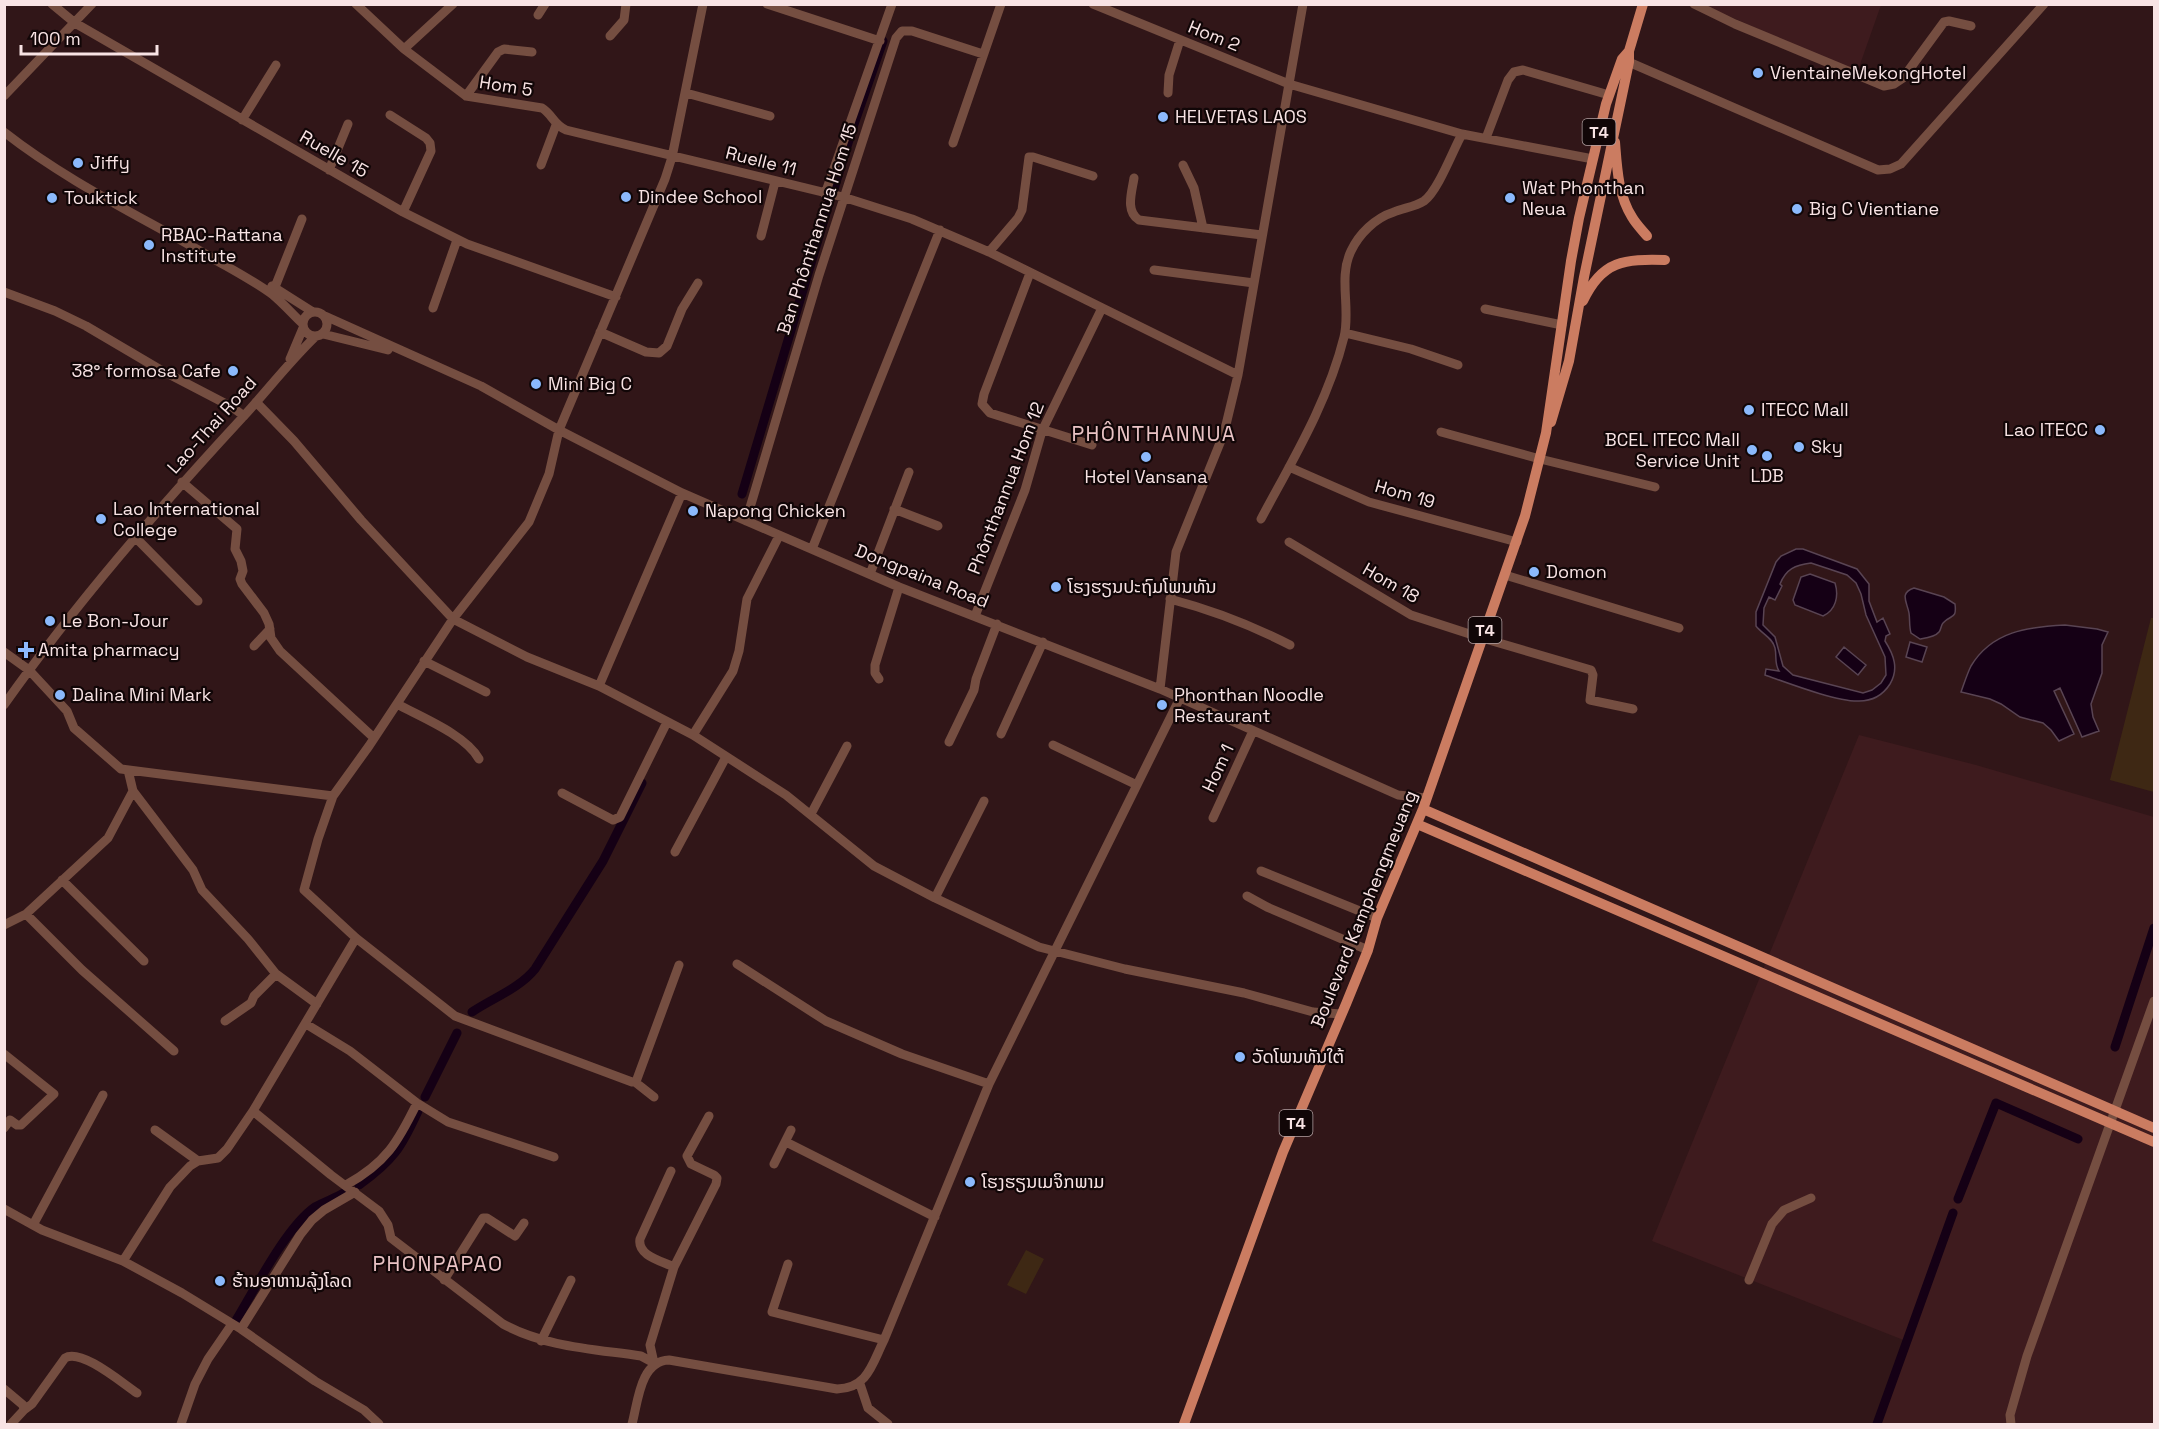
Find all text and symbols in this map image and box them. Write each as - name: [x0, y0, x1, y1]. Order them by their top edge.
- street label: Hom 2: [1185, 15, 1243, 56]
- scale bar: [21, 18, 158, 56]
- text: 100 m: [30, 27, 81, 50]
- place label: VientaineMekongHotel: [1770, 61, 1966, 84]
- marker: VientaineMekongHotel: [1751, 66, 1765, 80]
- street label: Hom 5: [478, 70, 534, 101]
- place label: HELVETAS LAOS: [1175, 105, 1307, 128]
- marker: HELVETAS LAOS: [1156, 110, 1170, 124]
- road number: T4: [1582, 119, 1616, 145]
- street label: Ban Phônthannua Hom 15: [772, 120, 862, 337]
- street label: Ruelle 15: [296, 125, 373, 182]
- street label: Ruelle 11: [723, 141, 799, 180]
- place label: Jiffy: [90, 151, 130, 174]
- marker: Jiffy: [71, 156, 85, 170]
- place label: Wat Phonthan Neua: [1522, 176, 1645, 220]
- place label: Dindee School: [638, 185, 762, 208]
- place label: Touktick: [64, 186, 138, 209]
- marker: Dindee School: [619, 190, 633, 204]
- marker: Touktick: [45, 191, 59, 205]
- marker: Wat Phonthan Neua: [1503, 191, 1517, 205]
- place label: Big C Vientiane: [1809, 197, 1939, 220]
- marker: Big C Vientiane: [1790, 202, 1804, 216]
- place label: RBAC-Rattana Institute: [161, 223, 283, 267]
- marker: RBAC-Rattana Institute: [142, 238, 156, 252]
- place label: 38° formosa Cafe: [71, 359, 221, 382]
- marker: 38° formosa Cafe: [226, 364, 240, 378]
- street label: Lao-Thai Road: [162, 371, 261, 478]
- place label: Mini Big C: [548, 372, 632, 395]
- marker: Mini Big C: [529, 377, 543, 391]
- street label: Phônthannua Hom 12: [962, 398, 1049, 577]
- place label: ITECC Mall: [1761, 398, 1849, 421]
- marker: ITECC Mall: [1742, 403, 1756, 417]
- place label: Lao ITECC: [2004, 418, 2088, 441]
- district label: PHÔNTHANNUA: [1071, 420, 1237, 447]
- marker: Lao ITECC: [2093, 423, 2107, 437]
- place label: BCEL ITECC Mall Service Unit: [1605, 428, 1740, 472]
- place label: Sky: [1811, 435, 1843, 458]
- marker: Sky: [1792, 440, 1806, 454]
- marker: BCEL ITECC Mall Service Unit: [1745, 443, 1759, 457]
- marker: LDB: [1760, 449, 1774, 463]
- marker: Hotel Vansana: [1139, 450, 1153, 464]
- place label: LDB: [1750, 464, 1784, 487]
- place label: Hotel Vansana: [1084, 465, 1208, 488]
- street label: Hom 19: [1372, 474, 1438, 513]
- place label: Lao International College: [113, 497, 260, 541]
- place label: Napong Chicken: [705, 499, 846, 522]
- marker: Napong Chicken: [686, 504, 700, 518]
- marker: Lao International College: [94, 512, 108, 526]
- street label: Dongpaina Road: [852, 538, 992, 613]
- street label: Hom 18: [1359, 557, 1424, 608]
- place label: Domon: [1546, 560, 1607, 583]
- marker: Domon: [1527, 565, 1541, 579]
- place label: ໂຮງຮຽນປະຖົມໂພນທັນ: [1067, 575, 1217, 598]
- marker: ໂຮງຮຽນປະຖົມໂພນທັນ: [1049, 580, 1063, 594]
- place label: Le Bon-Jour: [62, 609, 169, 632]
- marker: Le Bon-Jour: [43, 614, 57, 628]
- road number: T4: [1468, 617, 1502, 643]
- place label: Amita pharmacy: [38, 638, 180, 661]
- marker: Amita pharmacy: [19, 643, 33, 657]
- place label: Dalina Mini Mark: [72, 683, 212, 706]
- place label: Phonthan Noodle Restaurant: [1174, 683, 1324, 727]
- marker: Dalina Mini Mark: [53, 688, 67, 702]
- marker: Phonthan Noodle Restaurant: [1155, 698, 1169, 712]
- street label: Hom 1: [1196, 740, 1239, 796]
- street label: Boulevard Kamphengmeuang: [1305, 787, 1422, 1031]
- place label: ວັດໂພນທັນໃຕ້: [1252, 1045, 1344, 1068]
- marker: ວັດໂພນທັນໃຕ້: [1233, 1050, 1247, 1064]
- road number: T4: [1280, 1110, 1312, 1136]
- place label: ໂຮງຮຽນເມຈິກພາມ: [981, 1170, 1105, 1193]
- marker: ໂຮງຮຽນເມຈິກພາມ: [963, 1175, 977, 1189]
- district label: PHONPAPAO: [372, 1250, 504, 1277]
- place label: ຮ້ານອາຫານລຸ້ງໂລດ: [232, 1269, 352, 1292]
- marker: ຮ້ານອາຫານລຸ້ງໂລດ: [213, 1274, 227, 1288]

